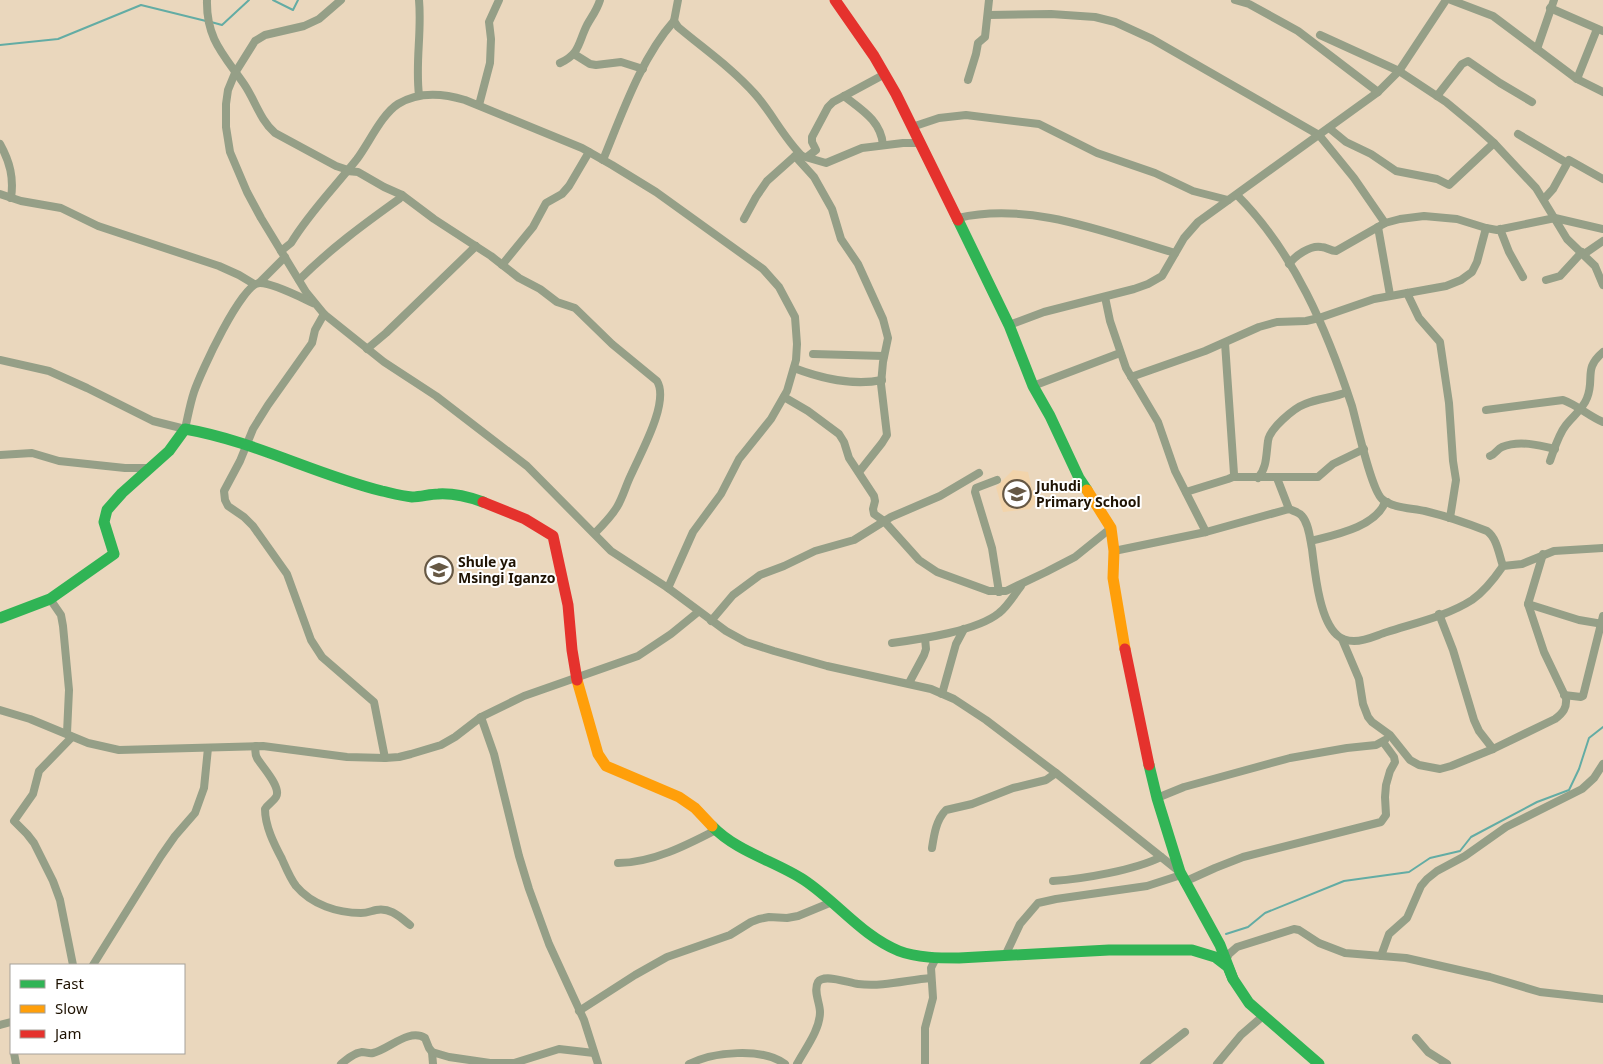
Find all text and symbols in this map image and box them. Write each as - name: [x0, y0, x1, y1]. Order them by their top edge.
- place label: Juhudi Primary School: [1034, 476, 1141, 511]
- school or university icon: Juhudi Primary School: [1002, 479, 1032, 509]
- place label: Shule ya Msingi Iganzo: [458, 552, 556, 587]
- school or university icon: Shule ya Msingi Iganzo: [424, 555, 454, 585]
- legend: [10, 964, 185, 1054]
- text: Fast: [55, 973, 84, 993]
- text: Slow: [55, 998, 88, 1018]
- text: Jam: [53, 1023, 82, 1043]

